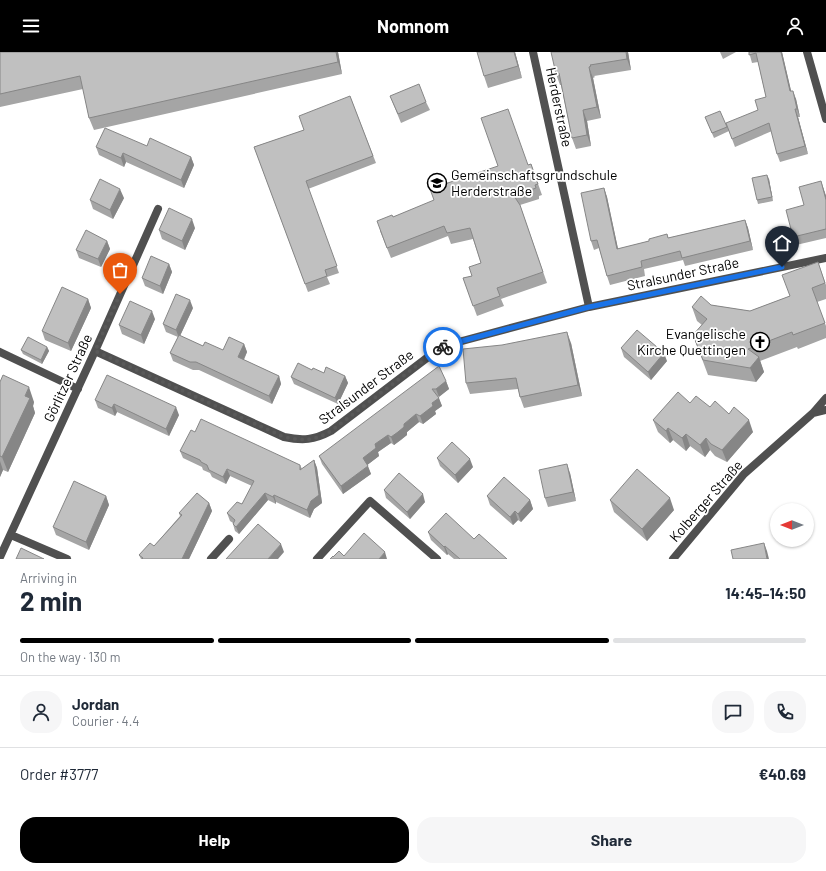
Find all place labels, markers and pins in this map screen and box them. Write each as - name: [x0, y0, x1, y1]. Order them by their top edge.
- place label: Gemeinschaftsgrundschule Herderstraße: [451, 166, 618, 199]
- school or university icon: Gemeinschaftsgrundschule Herderstraße: [426, 172, 448, 194]
- pin: [765, 226, 799, 267]
- pin: [103, 253, 137, 294]
- place label: Evangelische Kirche Quettingen: [637, 325, 746, 358]
- church icon: Evangelische Kirche Quettingen: [749, 331, 771, 353]

